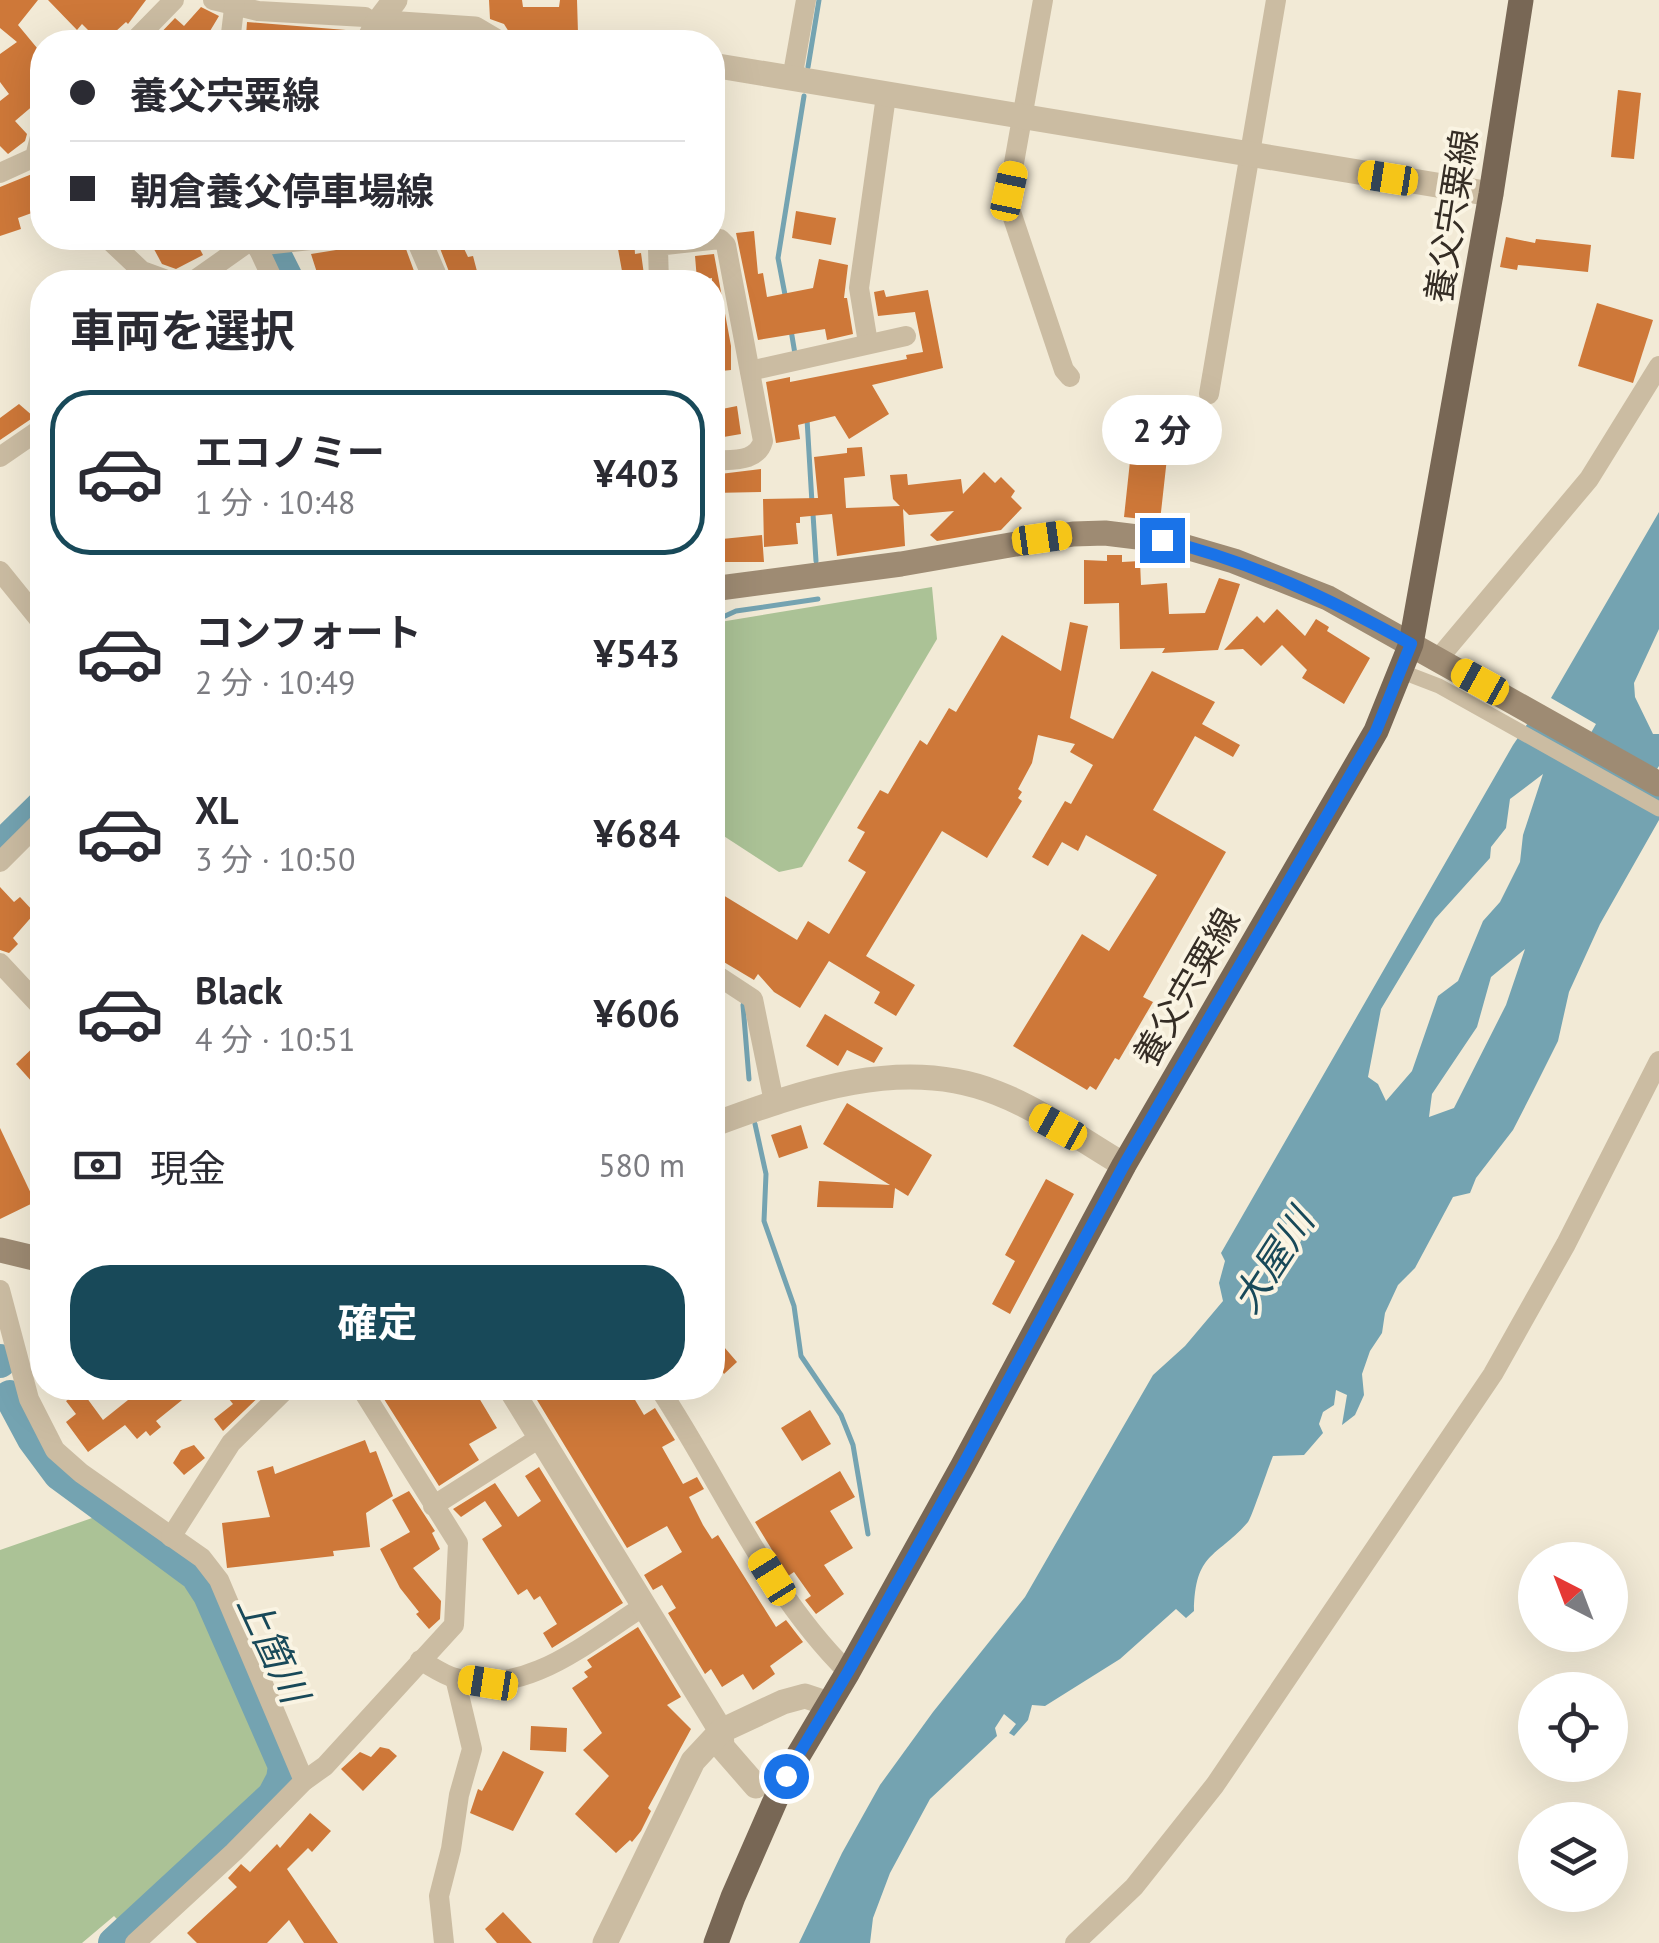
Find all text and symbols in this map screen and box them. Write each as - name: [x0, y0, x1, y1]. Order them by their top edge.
- text: 養父宍粟線: [130, 70, 320, 119]
- street label: 養父宍粟線: [1415, 126, 1487, 306]
- car: [1356, 158, 1420, 198]
- car: [988, 159, 1030, 223]
- text: 朝倉養父停車場線: [130, 166, 434, 215]
- text: 車両を選択: [70, 301, 295, 359]
- callout: 2 分: [1102, 395, 1222, 465]
- text: 2 分: [1133, 409, 1191, 451]
- text: エコノミー: [195, 427, 385, 476]
- icon: car: [75, 428, 165, 518]
- text: ¥403: [594, 448, 680, 497]
- text: 1 分 · 10:48: [195, 481, 355, 523]
- route end: [1140, 518, 1185, 563]
- car: [1010, 519, 1074, 557]
- text: コンフォート: [195, 607, 422, 656]
- icon: car: [75, 608, 165, 698]
- text: ¥543: [594, 628, 680, 677]
- car: [1446, 654, 1514, 710]
- text: 2 分 · 10:49: [195, 661, 355, 703]
- text: XL: [195, 785, 239, 834]
- icon: car: [75, 788, 165, 878]
- text: ¥684: [594, 808, 680, 857]
- text: 3 分 · 10:50: [195, 838, 355, 880]
- street label: 養父宍粟線: [1122, 900, 1250, 1074]
- text: Black: [195, 965, 283, 1014]
- icon: car: [75, 968, 165, 1058]
- text: ¥606: [594, 988, 680, 1037]
- text: 4 分 · 10:51: [195, 1018, 355, 1060]
- car: [1024, 1099, 1092, 1155]
- icon: cash: [70, 1138, 125, 1193]
- text: 現金: [150, 1143, 226, 1192]
- text: 580 m: [598, 1144, 685, 1186]
- water label: 大屋川: [1220, 1196, 1326, 1321]
- button: 確定: [70, 1265, 685, 1380]
- north arrow: [1518, 1542, 1628, 1652]
- map controls: [1518, 1542, 1628, 1912]
- car: [743, 1544, 801, 1610]
- water label: 上箇川: [228, 1586, 322, 1714]
- car: [456, 1663, 520, 1703]
- button: locate: [1518, 1672, 1628, 1782]
- route start: [764, 1754, 809, 1799]
- button: layers: [1518, 1802, 1628, 1912]

